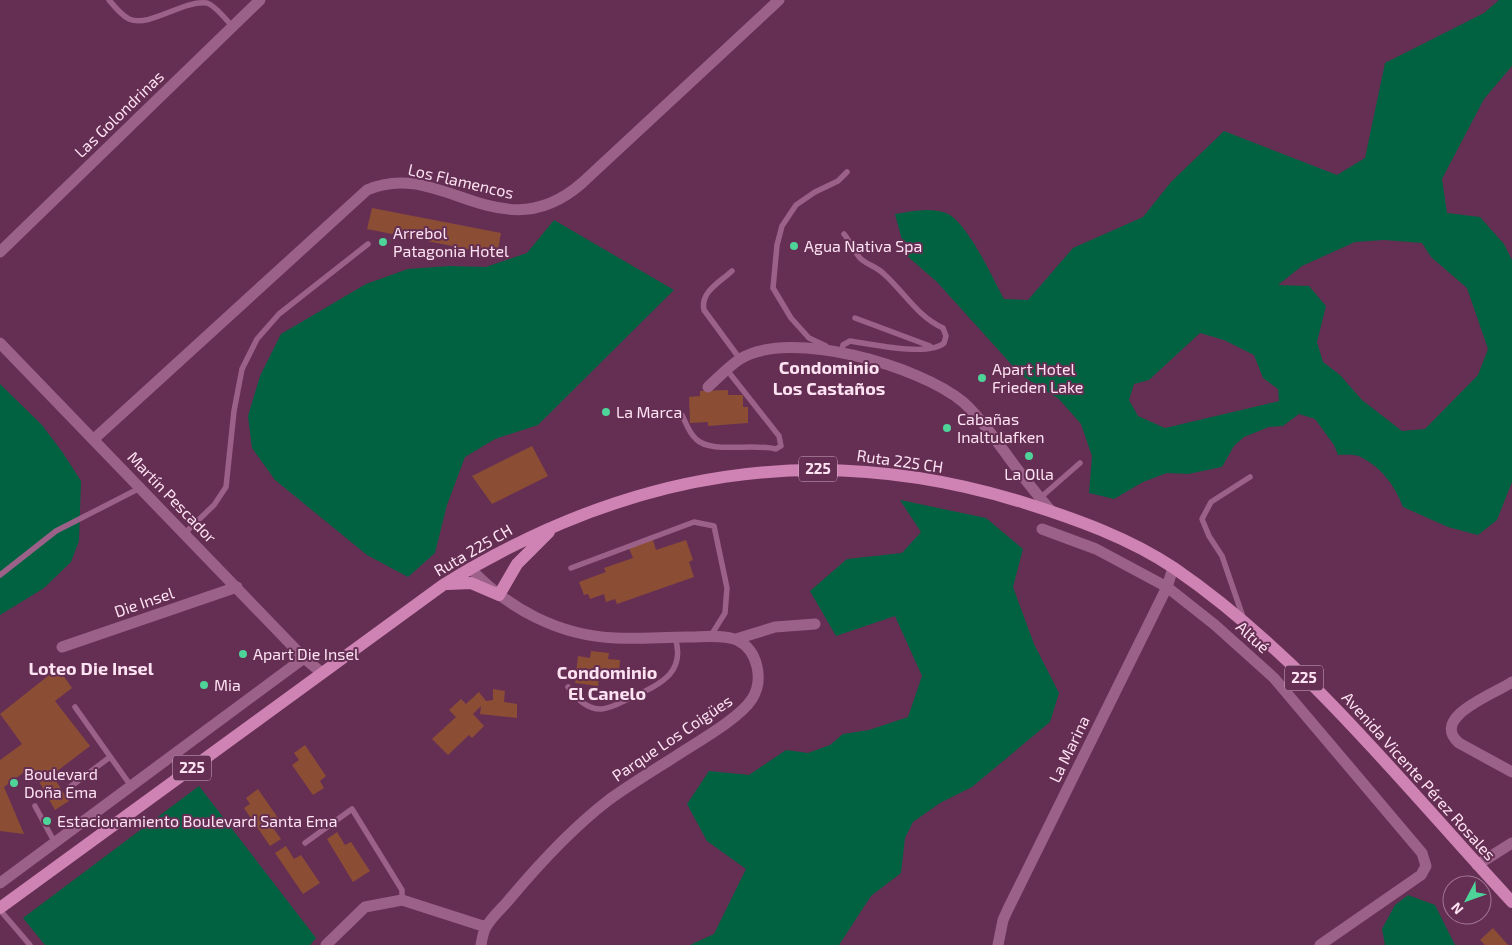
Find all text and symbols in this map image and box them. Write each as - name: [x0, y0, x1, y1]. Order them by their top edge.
- street label: Las Golondrinas: [70, 66, 167, 161]
- street label: Los Flamencos: [406, 159, 516, 202]
- place label: Arrebol Patagonia Hotel: [393, 223, 509, 260]
- marker: Arrebol Patagonia Hotel: [377, 236, 389, 248]
- place label: Agua Nativa Spa: [804, 236, 922, 255]
- marker: Agua Nativa Spa: [788, 240, 800, 252]
- district label: Condominio Los Castaños: [773, 356, 885, 399]
- place label: Apart Hotel Frieden Lake: [992, 359, 1083, 396]
- marker: Apart Hotel Frieden Lake: [976, 372, 988, 384]
- place label: La Marca: [616, 402, 682, 421]
- marker: La Marca: [600, 406, 612, 418]
- place label: Cabañas Inaltulafken: [957, 409, 1045, 446]
- marker: Cabañas Inaltulafken: [941, 422, 953, 434]
- street label: Ruta 225 CH: [855, 445, 945, 476]
- street label: Martín Pescador: [124, 447, 221, 547]
- marker: La Olla: [1023, 450, 1035, 462]
- road number: 225: [799, 456, 837, 482]
- place label: La Olla: [1004, 464, 1054, 483]
- street label: Ruta 225 CH: [430, 519, 515, 580]
- street label: Die Insel: [112, 582, 176, 621]
- street label: Altué: [1233, 617, 1274, 657]
- place label: Apart Die Insel: [253, 644, 359, 663]
- marker: Apart Die Insel: [237, 648, 249, 660]
- district label: Loteo Die Insel: [28, 657, 154, 679]
- district label: Condominio El Canelo: [557, 661, 657, 704]
- road number: 225: [1285, 666, 1323, 690]
- place label: Mia: [214, 675, 241, 694]
- marker: Mia: [198, 679, 210, 691]
- street label: Avenida Vicente Pérez Rosales: [1339, 687, 1500, 864]
- street label: Parque Los Coigües: [608, 690, 735, 785]
- street label: La Marina: [1044, 712, 1093, 785]
- road number: 225: [173, 756, 211, 780]
- place label: Boulevard Doña Ema: [24, 764, 98, 801]
- marker: Boulevard Doña Ema: [8, 777, 20, 789]
- place label: Estacionamiento Boulevard Santa Ema: [57, 811, 337, 830]
- marker: Estacionamiento Boulevard Santa Ema: [41, 815, 53, 827]
- north arrow: [1442, 875, 1492, 925]
- text: N: [1447, 899, 1467, 918]

